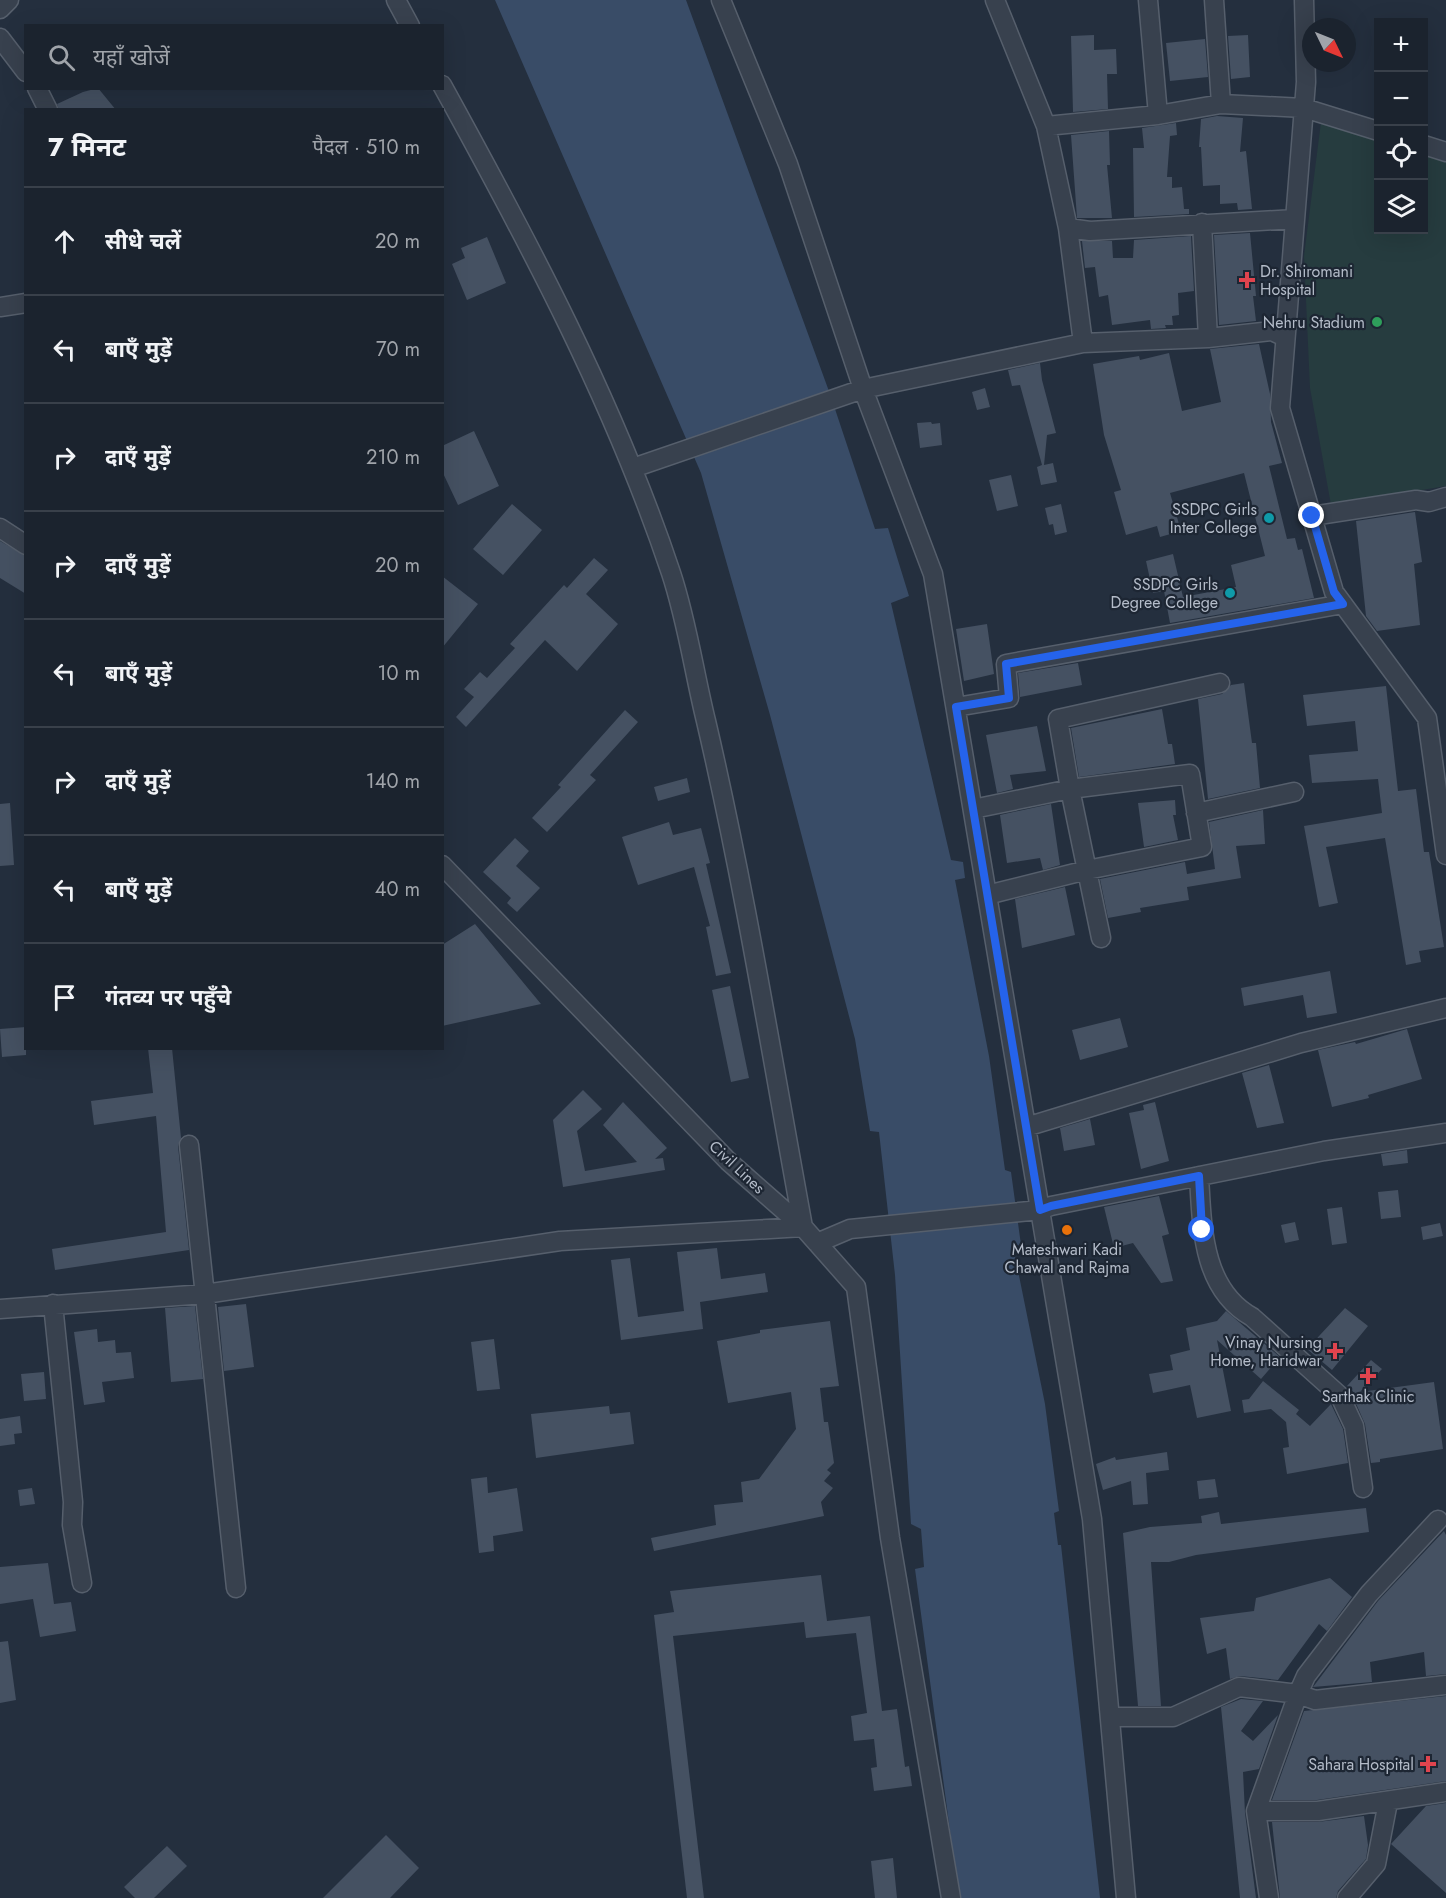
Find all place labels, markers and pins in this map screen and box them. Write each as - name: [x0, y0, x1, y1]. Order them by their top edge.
- place label: Dr. Shiromani Hospital: [1260, 260, 1353, 301]
- marker: Dr. Shiromani Hospital: [1238, 271, 1256, 289]
- place label: Nehru Stadium: [1263, 311, 1365, 334]
- marker: Nehru Stadium: [1370, 315, 1384, 329]
- place label: SSDPC Girls Inter College: [1170, 498, 1257, 539]
- marker: SSDPC Girls Inter College: [1262, 511, 1276, 525]
- place label: SSDPC Girls Degree College: [1111, 573, 1218, 614]
- marker: SSDPC Girls Degree College: [1223, 586, 1237, 600]
- marker: Mateshwari Kadi Chawal and Rajma: [1060, 1223, 1074, 1237]
- place label: Mateshwari Kadi Chawal and Rajma: [1005, 1238, 1129, 1279]
- place label: Vinay Nursing Home, Haridwar: [1210, 1331, 1323, 1372]
- marker: Vinay Nursing Home, Haridwar: [1326, 1342, 1344, 1360]
- marker: Sarthak Clinic: [1359, 1367, 1377, 1385]
- place label: Sarthak Clinic: [1322, 1385, 1414, 1408]
- place label: Sahara Hospital: [1308, 1753, 1414, 1776]
- marker: Sahara Hospital: [1419, 1755, 1437, 1773]

